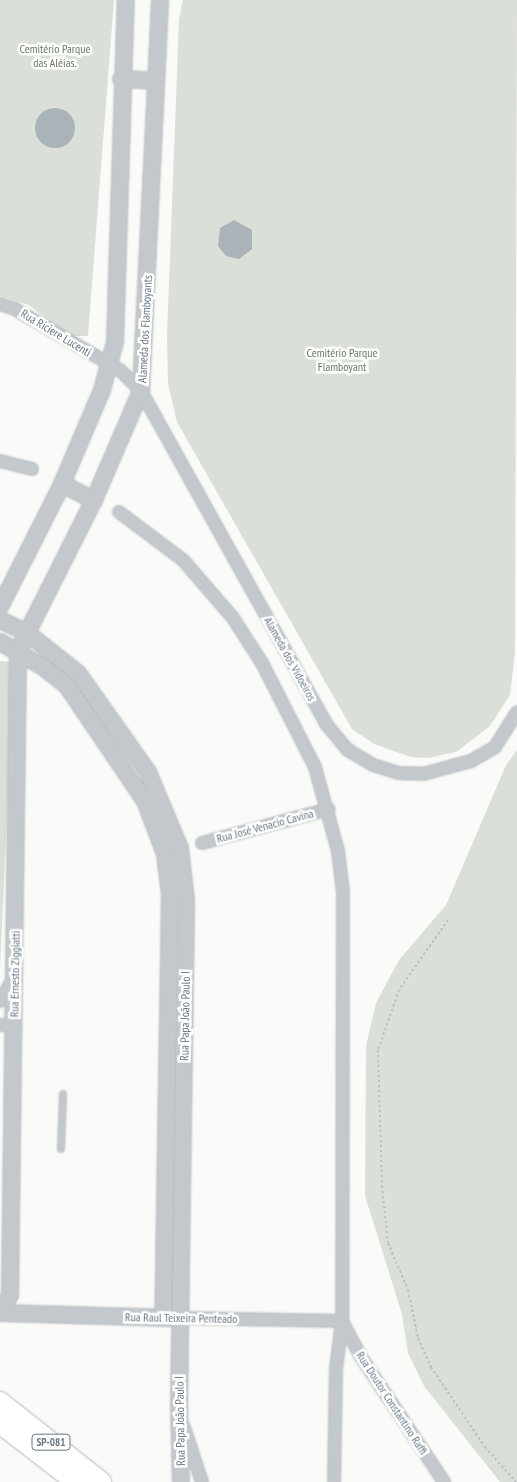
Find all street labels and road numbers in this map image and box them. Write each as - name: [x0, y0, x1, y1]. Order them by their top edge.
- street label: Alameda dos Flamboyants: [135, 275, 155, 383]
- street label: Rua Riciere Lucenti: [18, 306, 94, 360]
- street label: Alameda dos Vidoeiros: [261, 614, 319, 704]
- street label: Rua José Venacio Cavina: [215, 806, 315, 846]
- street label: Rua Ernesto Ziggiatti: [7, 930, 23, 1018]
- street label: Rua Papa João Paulo I: [177, 971, 193, 1061]
- street label: Rua Raul Teixeira Penteado: [125, 1310, 237, 1326]
- street label: Rua Doutor Constantino Raffi: [353, 1349, 431, 1457]
- street label: Rua Papa João Paulo I: [172, 1376, 188, 1466]
- road number: SP-081: [31, 1434, 71, 1450]

